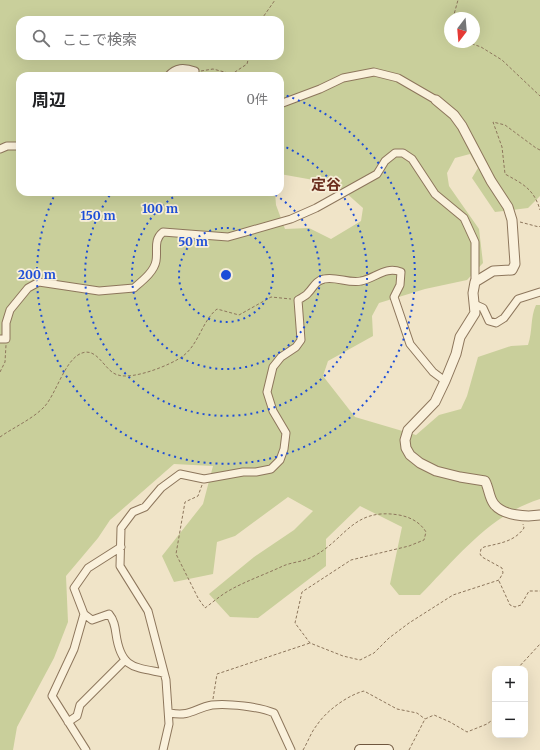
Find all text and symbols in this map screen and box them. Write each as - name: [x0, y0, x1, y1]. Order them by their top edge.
- north arrow: [444, 12, 480, 48]
- search box: [16, 16, 284, 60]
- icon: search: [30, 27, 52, 49]
- text: ここで検索: [62, 30, 137, 49]
- text: 周辺: [32, 89, 66, 111]
- text: 0件: [247, 91, 268, 108]
- district label: 定谷: [311, 175, 341, 194]
- text: 100 m: [142, 201, 178, 216]
- text: 150 m: [81, 208, 116, 223]
- text: 50 m: [178, 234, 208, 249]
- text: 200 m: [18, 267, 56, 282]
- centre of rings: [219, 268, 233, 282]
- map controls: [492, 666, 528, 738]
- button: +: [492, 666, 528, 702]
- button: −: [492, 702, 528, 738]

